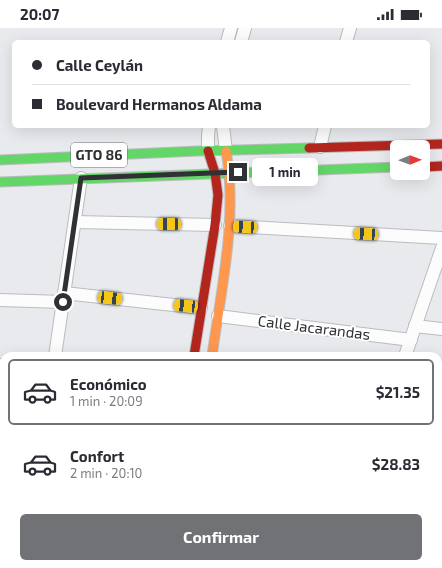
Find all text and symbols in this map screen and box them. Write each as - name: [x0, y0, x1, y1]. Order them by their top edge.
- text: 20:07: [20, 5, 59, 23]
- text: Calle Ceylán: [56, 56, 143, 74]
- text: Boulevard Hermanos Aldama: [56, 95, 262, 113]
- north arrow: [390, 140, 430, 180]
- map controls: [390, 140, 430, 180]
- road number: GTO 86: [71, 143, 127, 167]
- callout: 1 min: [252, 158, 318, 186]
- route end: [229, 163, 247, 181]
- text: 1 min: [269, 164, 301, 180]
- car: [157, 218, 181, 230]
- car: [233, 220, 257, 234]
- car: [354, 227, 378, 241]
- car: [97, 291, 123, 305]
- route start: [54, 293, 72, 311]
- car: [173, 299, 199, 313]
- street label: Calle Jacarandas: [257, 311, 371, 343]
- icon: car: [22, 374, 58, 410]
- text: Económico: [70, 375, 147, 393]
- text: $21.35: [376, 383, 420, 401]
- text: 1 min · 20:09: [70, 393, 143, 409]
- icon: car: [22, 446, 58, 482]
- text: Confort: [70, 447, 124, 465]
- text: $28.83: [372, 455, 420, 473]
- text: 2 min · 20:10: [70, 465, 142, 481]
- button: Confirmar: [20, 514, 422, 560]

